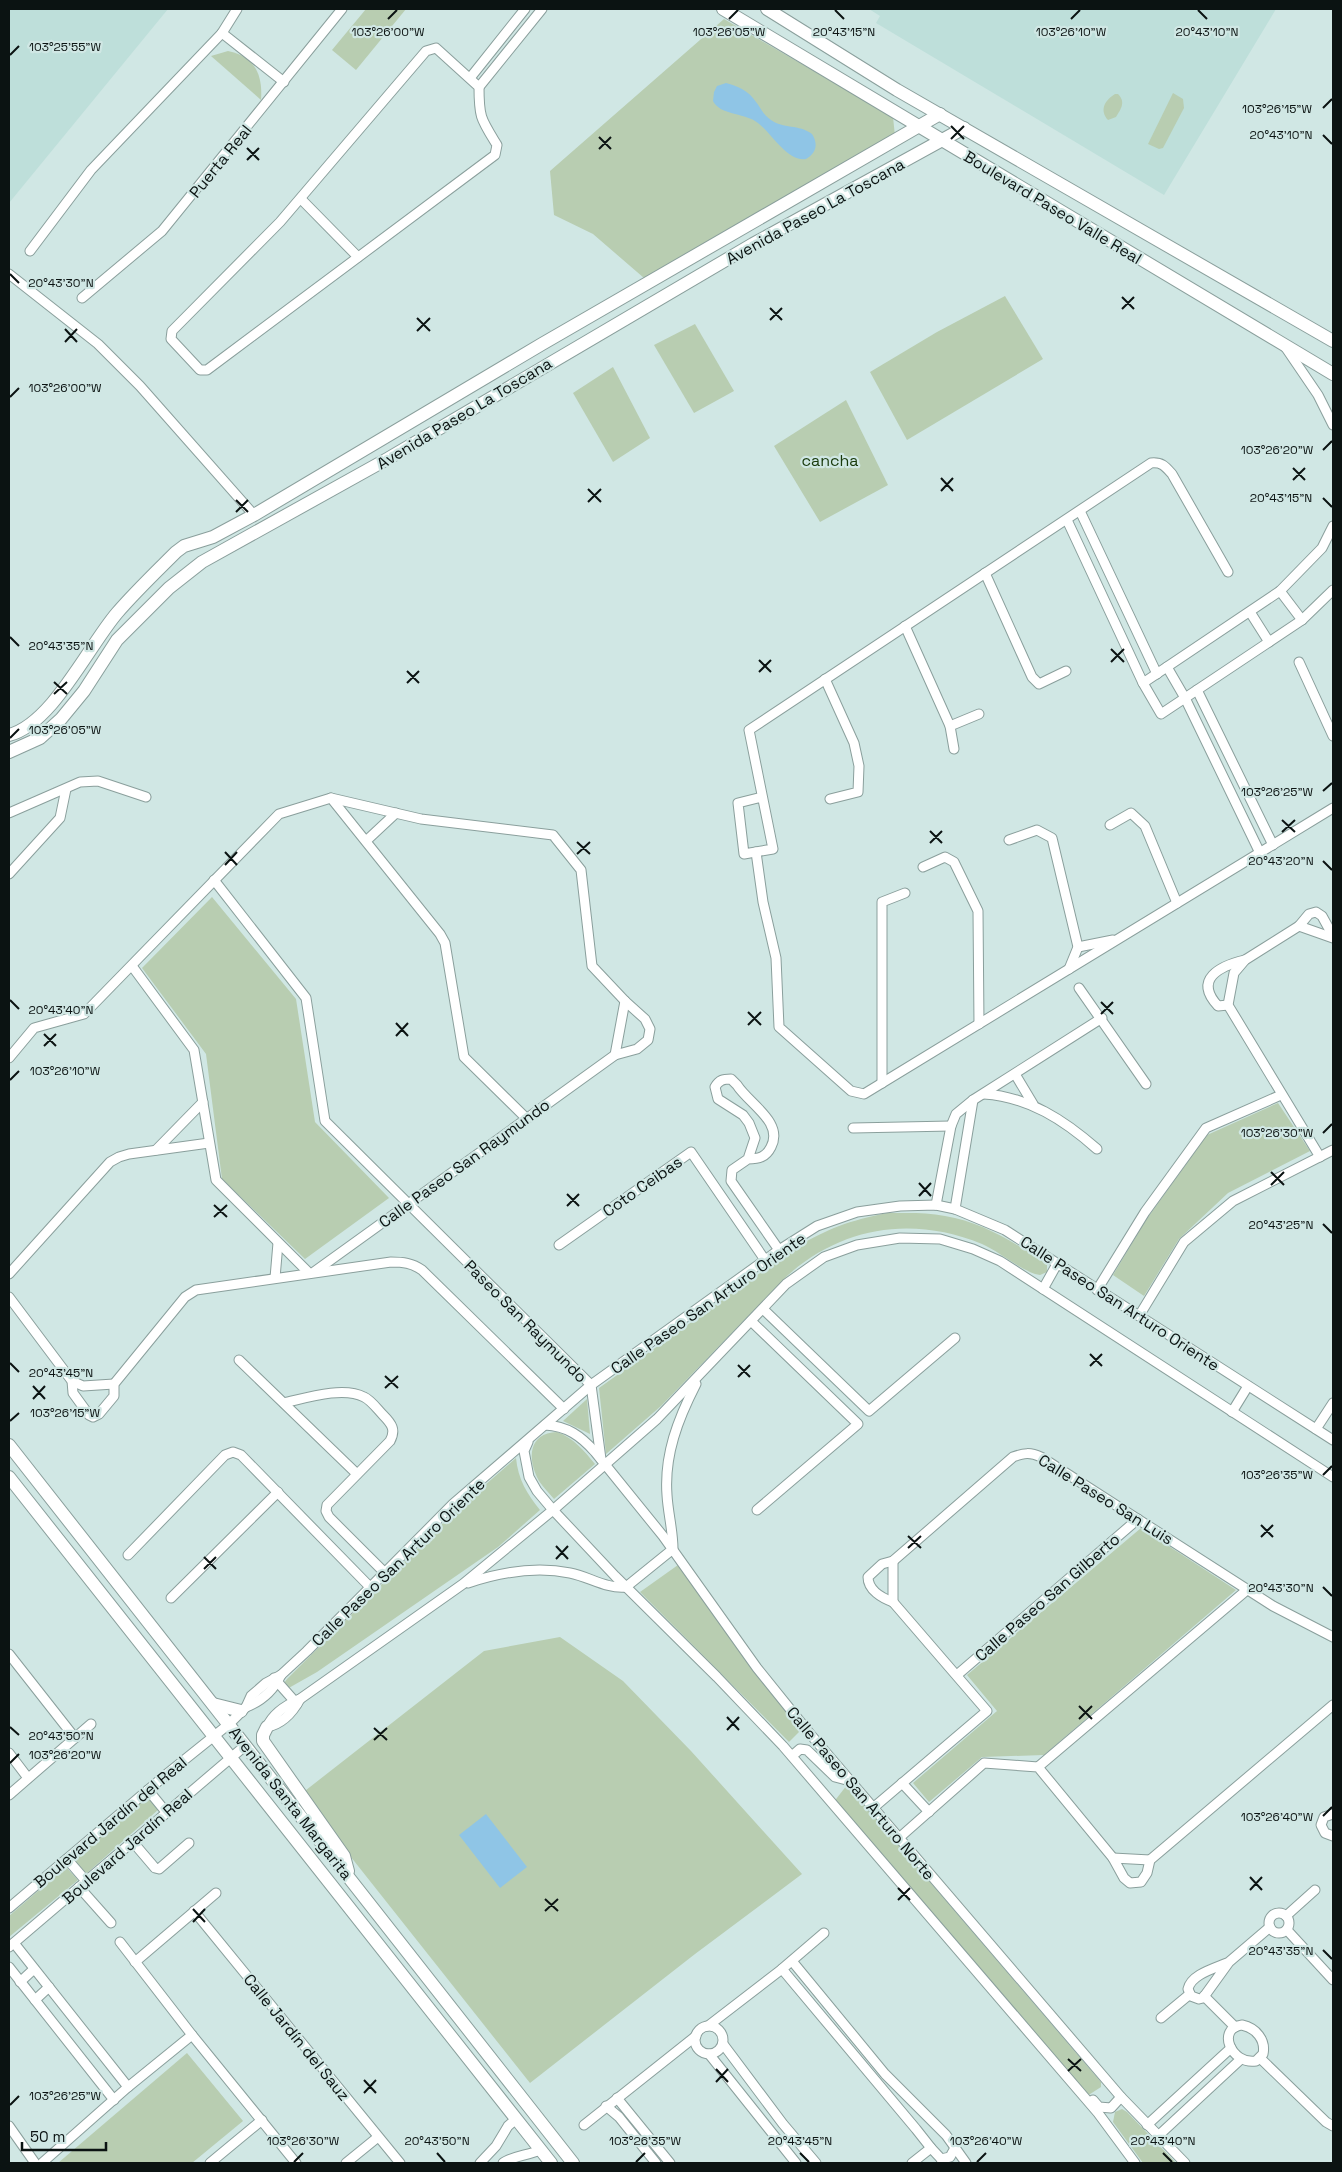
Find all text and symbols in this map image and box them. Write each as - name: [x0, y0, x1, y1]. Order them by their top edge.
- text: 103°26'00"W: [351, 24, 425, 40]
- text: 103°26'05"W: [693, 24, 766, 40]
- text: 20°43'15"N: [813, 24, 875, 40]
- text: 103°26'10"W: [1036, 24, 1107, 40]
- text: 20°43'10"N: [1175, 24, 1239, 40]
- text: 103°25'55"W: [29, 39, 101, 55]
- text: 103°26'15"W: [1242, 101, 1312, 117]
- street label: Puerta Real: [184, 120, 256, 202]
- text: 20°43'10"N: [1249, 127, 1313, 143]
- street label: Boulevard Paseo Valle Real: [960, 146, 1146, 269]
- street label: Avenida Paseo La Toscana: [722, 154, 908, 269]
- text: 20°43'30"N: [28, 275, 94, 291]
- street label: Avenida Paseo La Toscana: [373, 353, 556, 474]
- text: 103°26'00"W: [28, 380, 102, 396]
- text: 103°26'20"W: [1241, 442, 1314, 458]
- park label: cancha: [801, 450, 859, 471]
- text: 20°43'15"N: [1250, 490, 1312, 506]
- text: 20°43'35"N: [29, 638, 93, 654]
- text: 103°26'05"W: [29, 722, 102, 738]
- text: 103°26'25"W: [1241, 784, 1314, 800]
- text: 20°43'20"N: [1248, 853, 1314, 869]
- text: 20°43'40"N: [28, 1002, 94, 1018]
- text: 103°26'10"W: [30, 1063, 101, 1079]
- street label: Calle Paseo San Raymundo: [375, 1094, 554, 1233]
- text: 103°26'30"W: [1241, 1125, 1314, 1141]
- street label: Coto Ceibas: [598, 1151, 686, 1222]
- text: 20°43'25"N: [1249, 1217, 1313, 1233]
- street label: Calle Paseo San Arturo Oriente: [607, 1228, 810, 1379]
- street label: Calle Paseo San Arturo Oriente: [1016, 1231, 1223, 1376]
- street label: Paseo San Raymundo: [460, 1255, 592, 1387]
- text: 20°43'45"N: [29, 1365, 93, 1381]
- text: 103°26'15"W: [30, 1405, 100, 1421]
- street label: Calle Paseo San Luis: [1034, 1449, 1177, 1549]
- text: 103°26'35"W: [1241, 1467, 1314, 1483]
- street label: Calle Paseo San Arturo Oriente: [307, 1474, 490, 1651]
- street label: Calle Paseo San Gilberto: [970, 1529, 1124, 1666]
- text: 20°43'30"N: [1248, 1580, 1314, 1596]
- street label: Calle Paseo San Arturo Norte: [782, 1702, 939, 1884]
- street label: Avenida Santa Margarita: [224, 1722, 357, 1884]
- text: 20°43'50"N: [28, 1728, 94, 1744]
- text: 103°26'20"W: [29, 1747, 102, 1763]
- street label: Boulevard Jardín del Real: [29, 1752, 191, 1893]
- street label: Boulevard Jardín Real: [58, 1784, 197, 1909]
- text: 103°26'40"W: [1241, 1809, 1314, 1825]
- text: 20°43'35"N: [1249, 1943, 1313, 1959]
- street label: Calle Jardín del Sauz: [239, 1969, 354, 2105]
- text: 103°26'25"W: [29, 2088, 102, 2104]
- scale bar: [22, 2120, 106, 2152]
- text: 50 m: [30, 2127, 65, 2146]
- text: 103°26'30"W: [267, 2133, 340, 2149]
- text: 20°43'50"N: [404, 2133, 470, 2149]
- text: 103°26'35"W: [609, 2133, 682, 2149]
- text: 20°43'45"N: [768, 2133, 832, 2149]
- text: 103°26'40"W: [950, 2133, 1023, 2149]
- text: 20°43'40"N: [1130, 2133, 1196, 2149]

